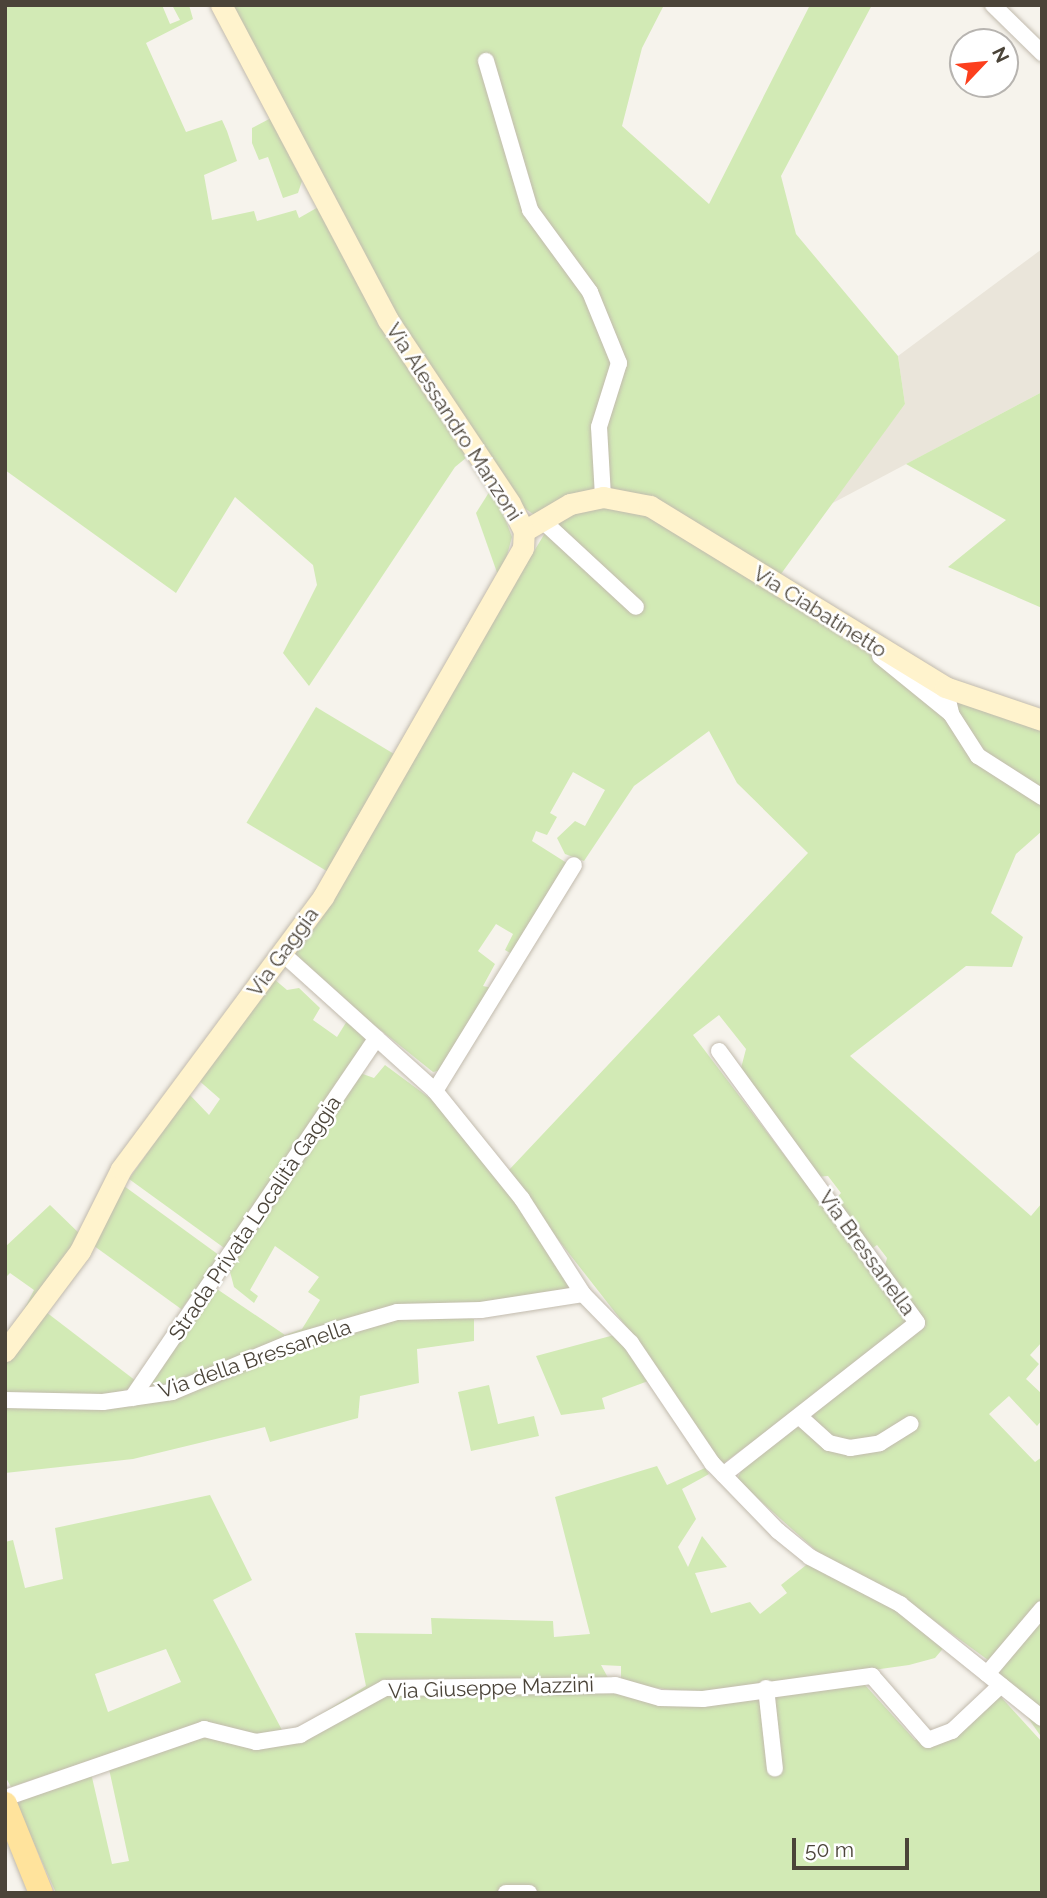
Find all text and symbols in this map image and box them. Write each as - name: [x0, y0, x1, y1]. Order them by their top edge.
- north arrow: [949, 28, 1019, 98]
- text: N: [988, 43, 1014, 66]
- street label: Via Alessandro Manzoni: [380, 318, 528, 526]
- street label: Via Ciabatinetto: [749, 561, 891, 663]
- street label: Via Gaggia: [242, 902, 324, 1002]
- street label: Strada Privata Località Gaggia: [164, 1091, 346, 1345]
- street label: Via Bressanella: [813, 1186, 921, 1320]
- street label: Via della Bressanella: [156, 1314, 354, 1404]
- street label: Via Giuseppe Mazzini: [388, 1672, 594, 1704]
- scale bar: [795, 1825, 912, 1869]
- text: 50 m: [805, 1837, 854, 1862]

